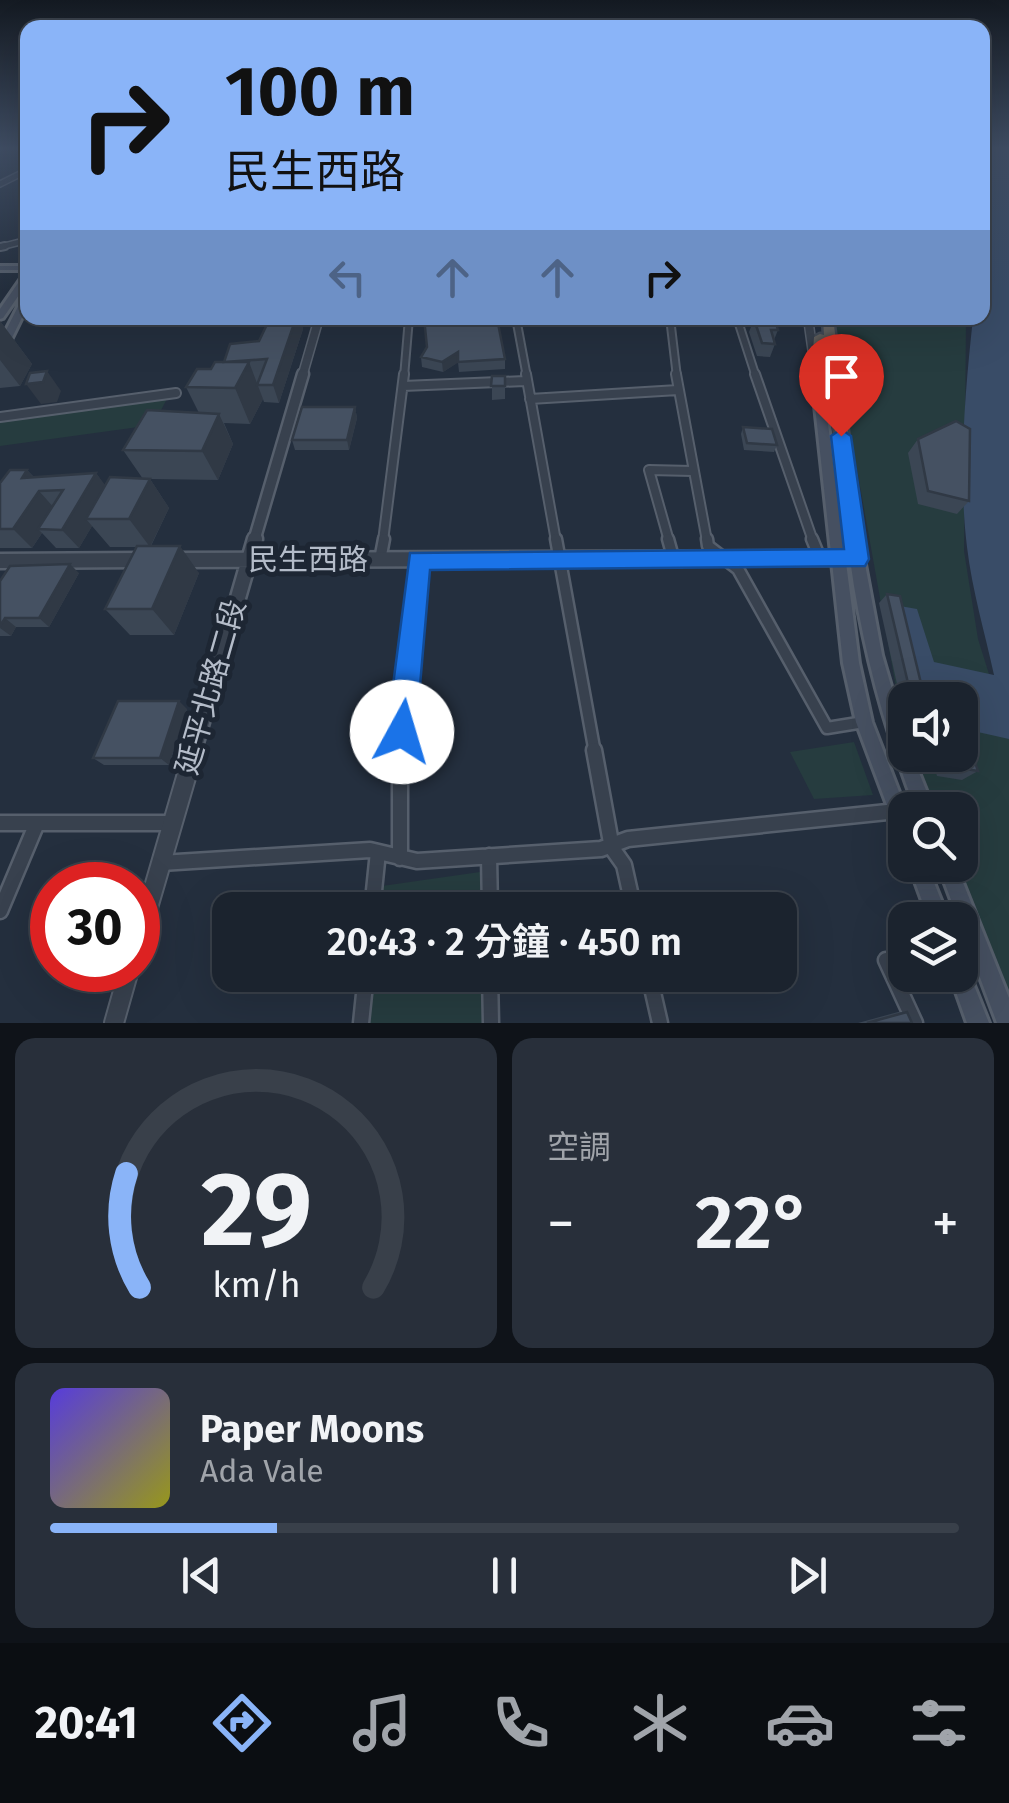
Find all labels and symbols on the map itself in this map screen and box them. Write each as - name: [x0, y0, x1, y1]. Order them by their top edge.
- pin: [799, 334, 884, 437]
- street label: 民生西路: [248, 542, 368, 578]
- street label: 延平北路二段: [169, 596, 253, 778]
- position arrow: [350, 680, 454, 784]
- speed limit sign: 30: [30, 862, 160, 992]

